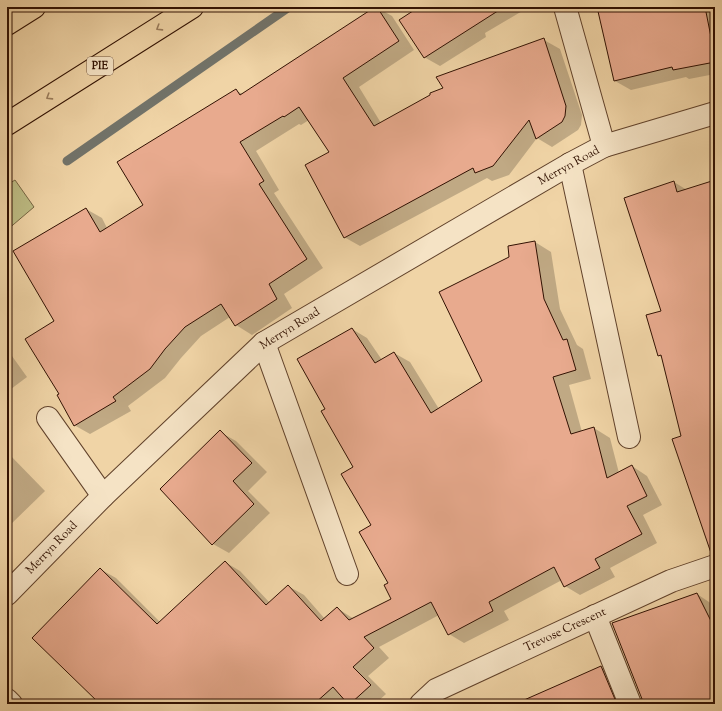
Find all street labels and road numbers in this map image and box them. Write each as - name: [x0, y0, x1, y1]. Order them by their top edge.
- road number: PIE: [87, 57, 113, 75]
- street label: Merryn Road: [535, 142, 603, 190]
- street label: Merryn Road: [256, 303, 324, 355]
- street label: Merryn Road: [22, 517, 82, 579]
- street label: Trevose Crescent: [521, 603, 609, 657]

